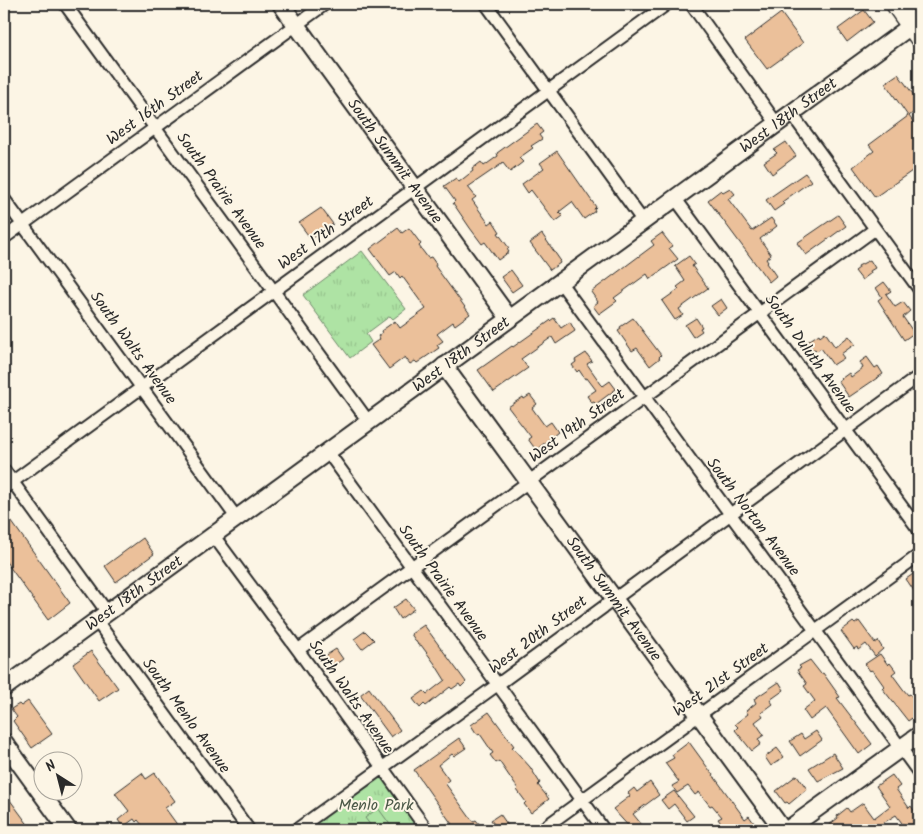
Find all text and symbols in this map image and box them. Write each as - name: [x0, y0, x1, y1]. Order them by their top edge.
- street label: West 16th Street: [101, 64, 209, 152]
- street label: West 18th Street: [734, 71, 843, 160]
- street label: South Summit Avenue: [341, 93, 449, 229]
- street label: South Prairie Avenue: [170, 127, 272, 255]
- street label: West 17th Street: [273, 189, 380, 276]
- street label: South Walts Avenue: [83, 286, 183, 410]
- street label: South Duluth Avenue: [758, 289, 862, 419]
- street label: West 18th Street: [407, 310, 516, 398]
- street label: West 19th Street: [524, 382, 631, 470]
- street label: South Norton Avenue: [700, 452, 806, 582]
- street label: South Prairie Avenue: [392, 519, 494, 647]
- street label: South Summit Avenue: [560, 531, 668, 666]
- street label: West 18th Street: [80, 548, 189, 637]
- street label: West 20th Street: [483, 589, 593, 681]
- street label: South Walts Avenue: [302, 634, 400, 760]
- street label: West 21st Street: [668, 636, 775, 723]
- street label: South Menlo Avenue: [135, 653, 237, 779]
- north arrow: [32, 752, 82, 802]
- text: N: [41, 755, 61, 778]
- park label: Menlo Park: [339, 793, 414, 818]

